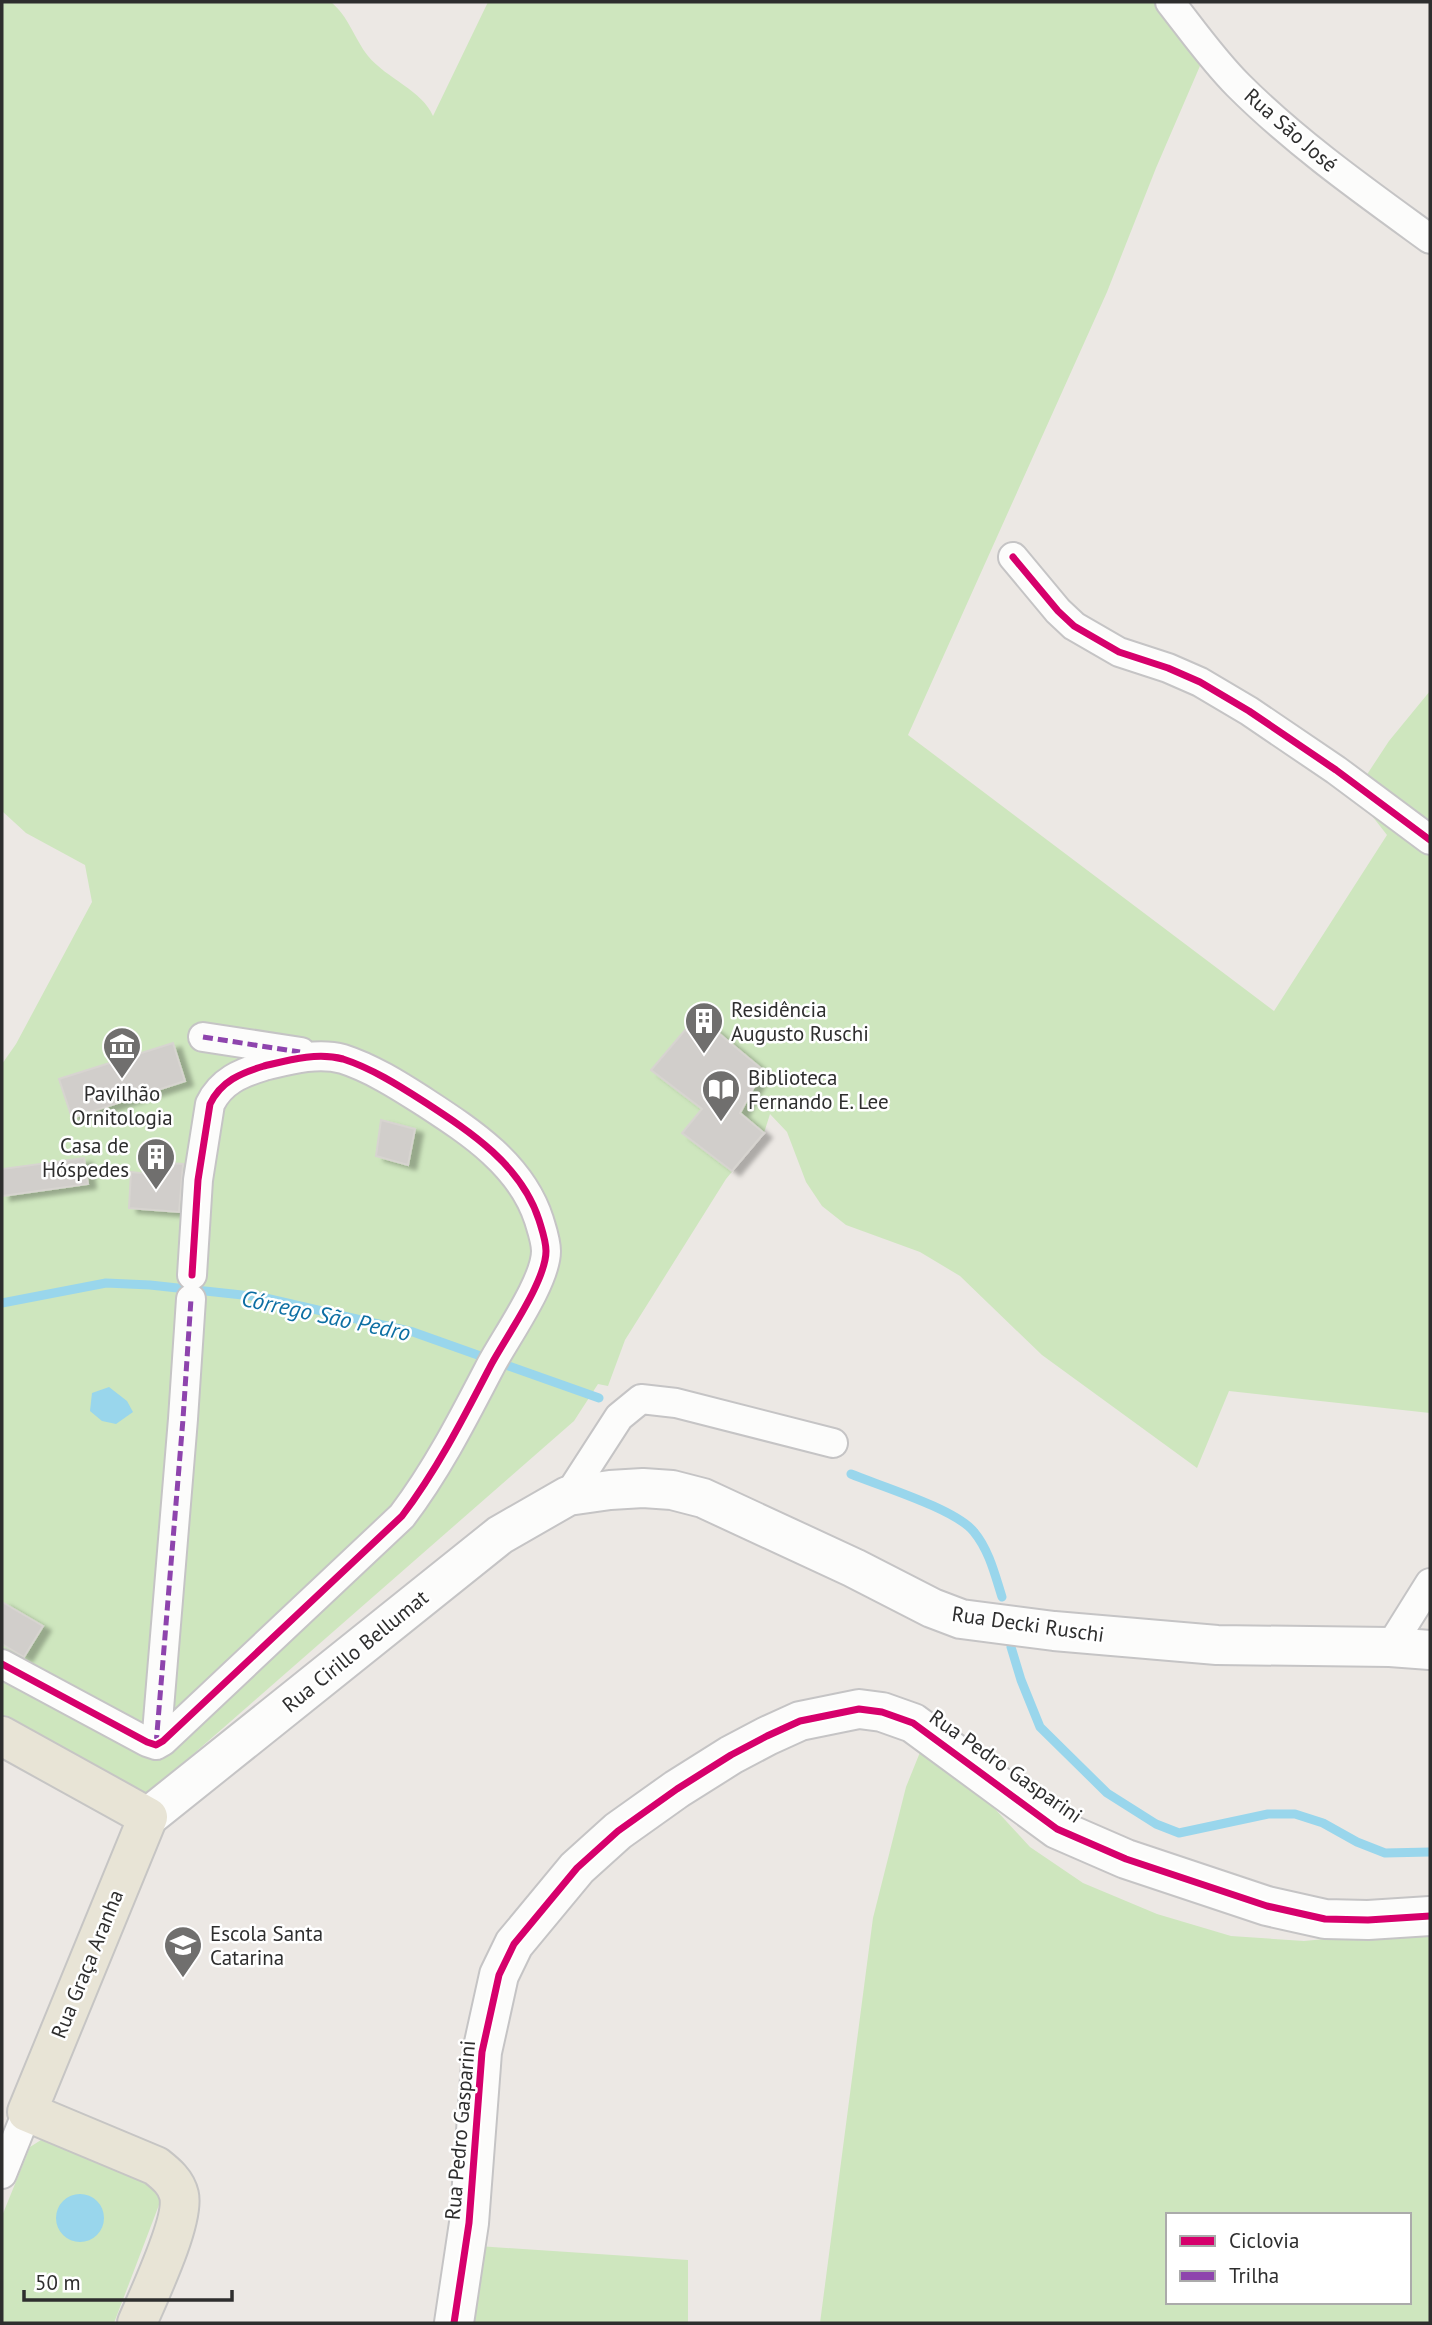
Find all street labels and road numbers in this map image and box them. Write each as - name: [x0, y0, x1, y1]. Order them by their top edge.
- street label: Rua São José: [1239, 82, 1343, 178]
- street label: Rua Cirillo Bellumat: [276, 1584, 434, 1718]
- street label: Rua Decki Ruschi: [950, 1600, 1106, 1648]
- street label: Rua Pedro Gasparini: [924, 1703, 1088, 1829]
- street label: Rua Graça Aranha: [45, 1886, 129, 2042]
- street label: Rua Pedro Gasparini: [439, 2039, 481, 2221]

